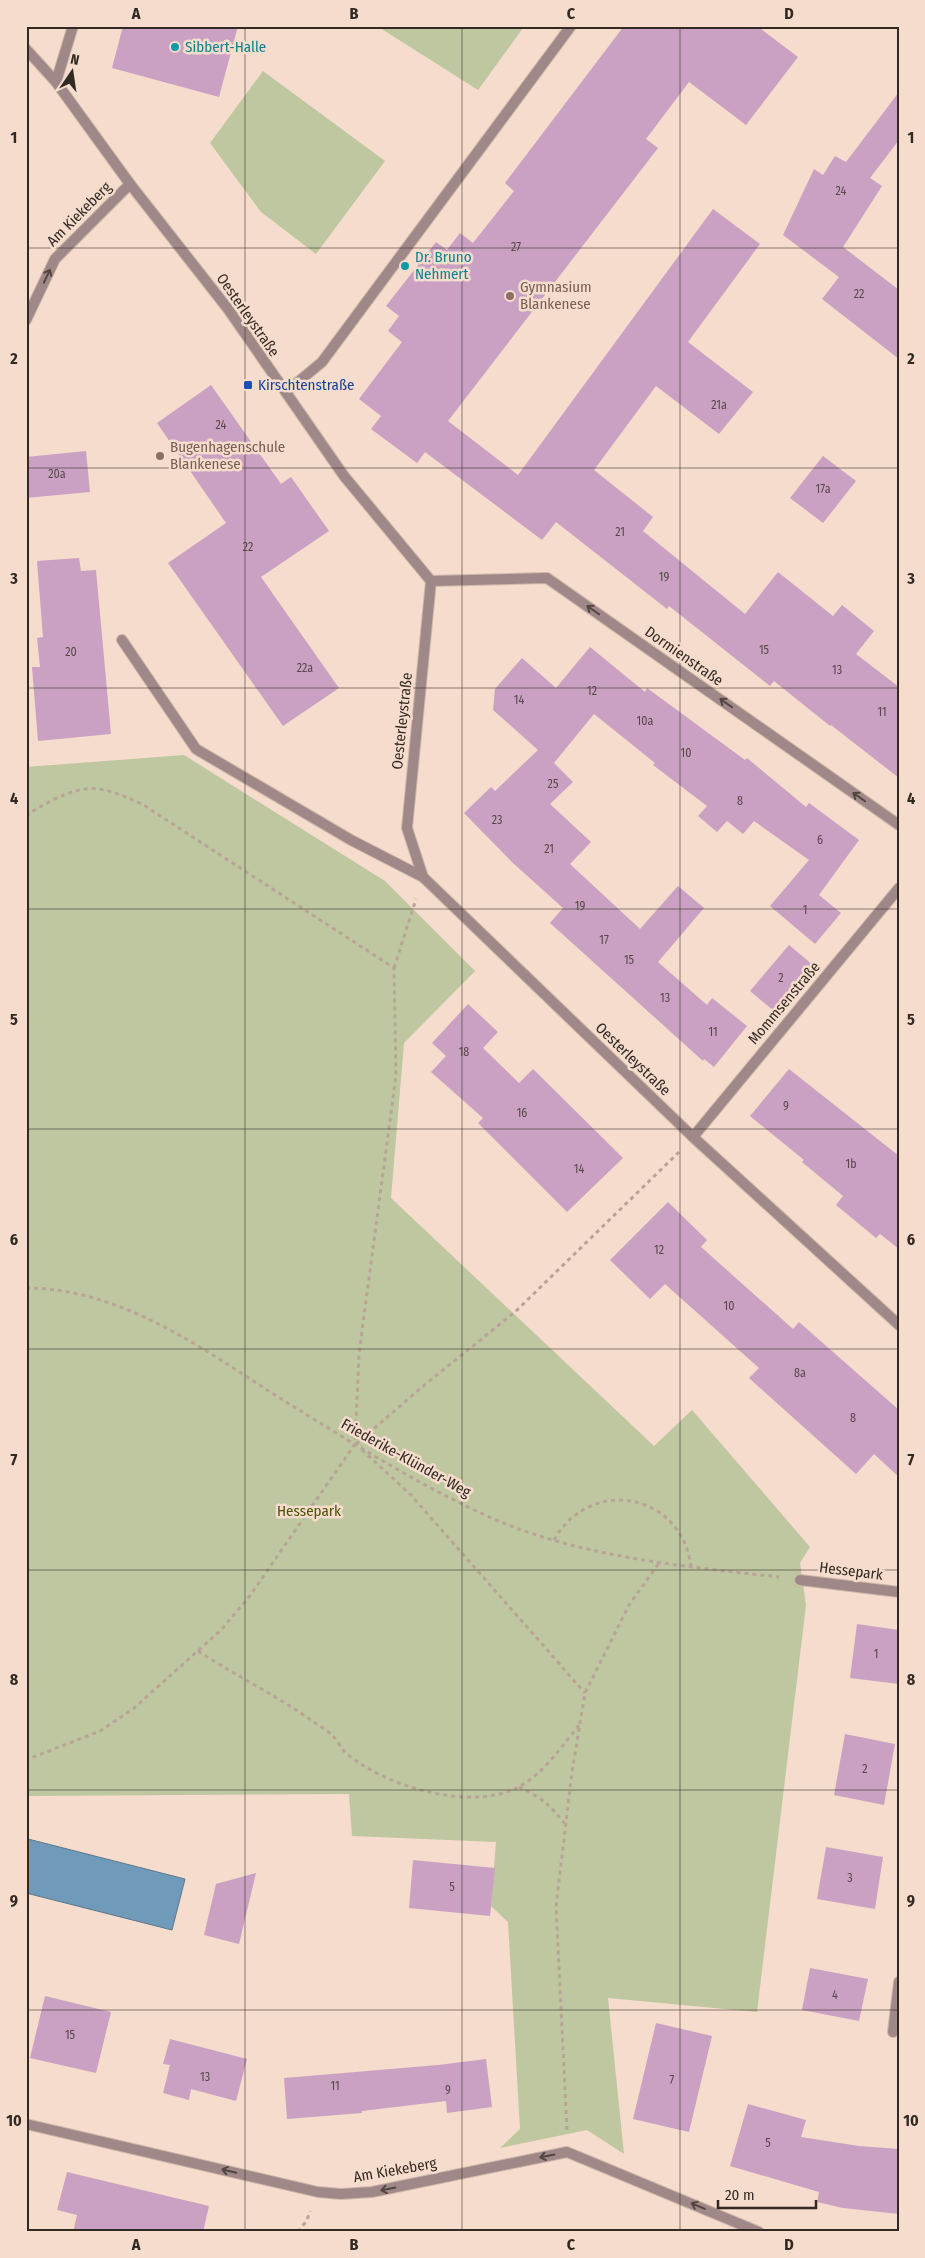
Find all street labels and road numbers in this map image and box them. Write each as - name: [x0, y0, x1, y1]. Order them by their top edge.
- street label: Am Kiekeberg: [43, 178, 115, 250]
- street label: Oesterleystraße: [213, 270, 283, 360]
- street label: Dormienstraße: [641, 622, 727, 690]
- street label: Oesterleystraße: [388, 672, 416, 770]
- street label: Mommsenstraße: [744, 958, 824, 1048]
- street label: Oesterleystraße: [592, 1019, 674, 1099]
- street label: Friederike-Klünder-Weg: [338, 1415, 474, 1501]
- street label: Hessepark: [818, 1558, 884, 1584]
- street label: Am Kiekeberg: [352, 2154, 438, 2186]

